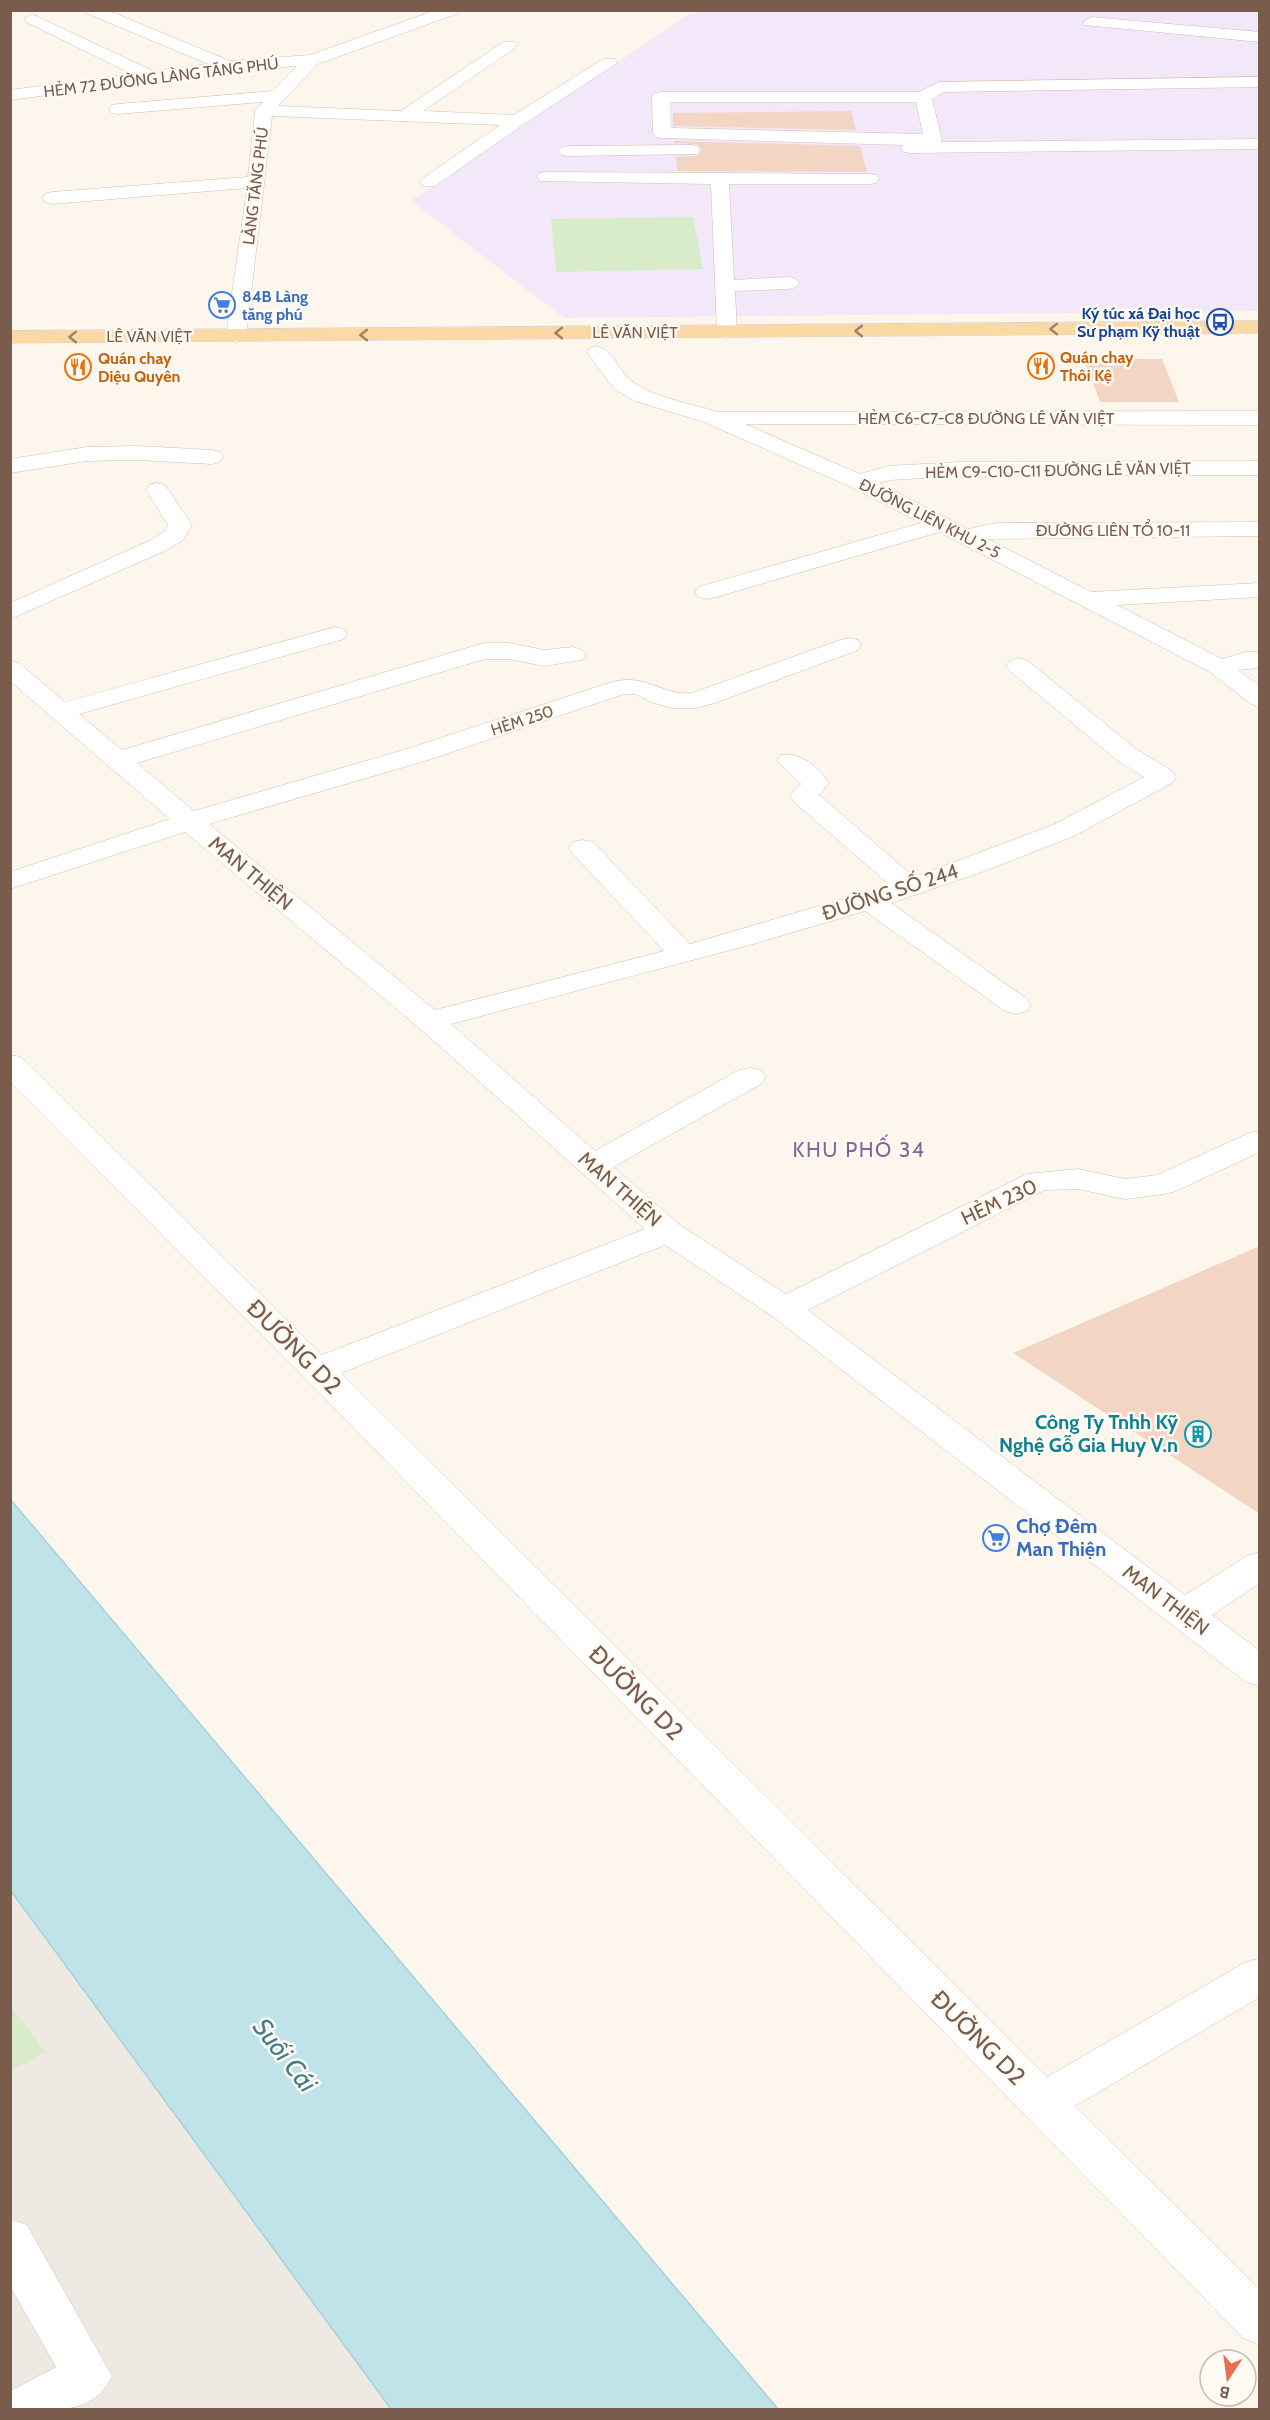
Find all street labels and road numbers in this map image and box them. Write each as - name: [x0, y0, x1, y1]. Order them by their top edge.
- street label: HẺM 72 ĐƯỜNG LÀNG TĂNG PHÚ: [42, 54, 280, 101]
- street label: LÀNG TĂNG PHÚ: [239, 126, 272, 246]
- street label: LÊ VĂN VIỆT: [592, 323, 678, 342]
- street label: LÊ VĂN VIỆT: [106, 327, 192, 346]
- street label: HẺM C6-C7-C8 ĐƯỜNG LÊ VĂN VIỆT: [858, 409, 1115, 428]
- street label: HẺM C9-C10-C11 ĐƯỜNG LÊ VĂN VIỆT: [925, 459, 1192, 482]
- street label: ĐƯỜNG LIÊN KHU 2-5: [856, 475, 1004, 562]
- street label: ĐƯỜNG LIÊN TỔ 10-11: [1036, 519, 1190, 540]
- street label: HẺM 250: [488, 701, 556, 740]
- street label: MAN THIỆN: [204, 831, 298, 915]
- street label: ĐƯỜNG SỐ 244: [818, 857, 961, 925]
- street label: MAN THIỆN: [574, 1146, 666, 1232]
- street label: HẺM 230: [957, 1174, 1041, 1230]
- street label: ĐƯỜNG D2: [241, 1293, 348, 1400]
- street label: MAN THIỆN: [1118, 1560, 1214, 1640]
- street label: ĐƯỜNG D2: [583, 1639, 690, 1746]
- street label: ĐƯỜNG D2: [925, 1984, 1032, 2091]

